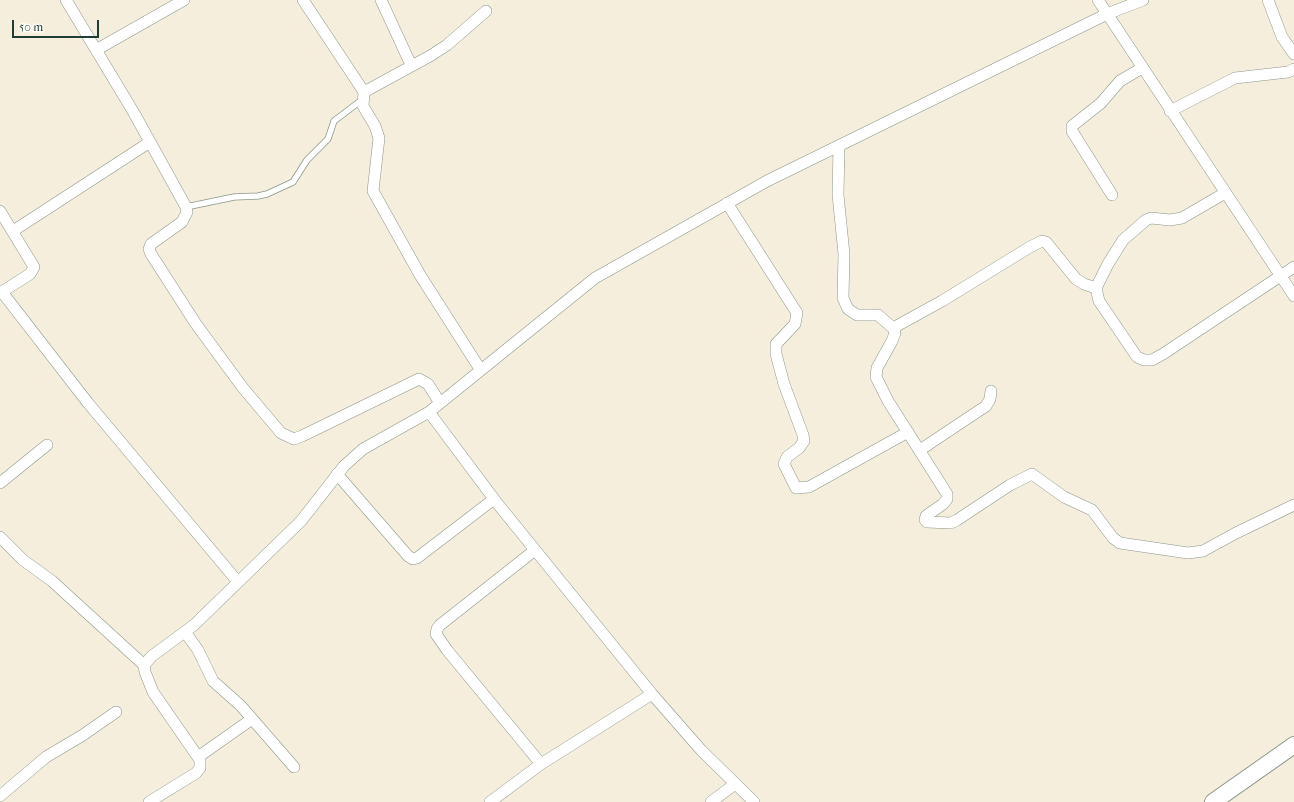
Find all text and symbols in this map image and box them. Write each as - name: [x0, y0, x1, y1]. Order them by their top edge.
- scale bar: [14, 12, 101, 38]
- text: 50 m: [19, 20, 43, 34]

